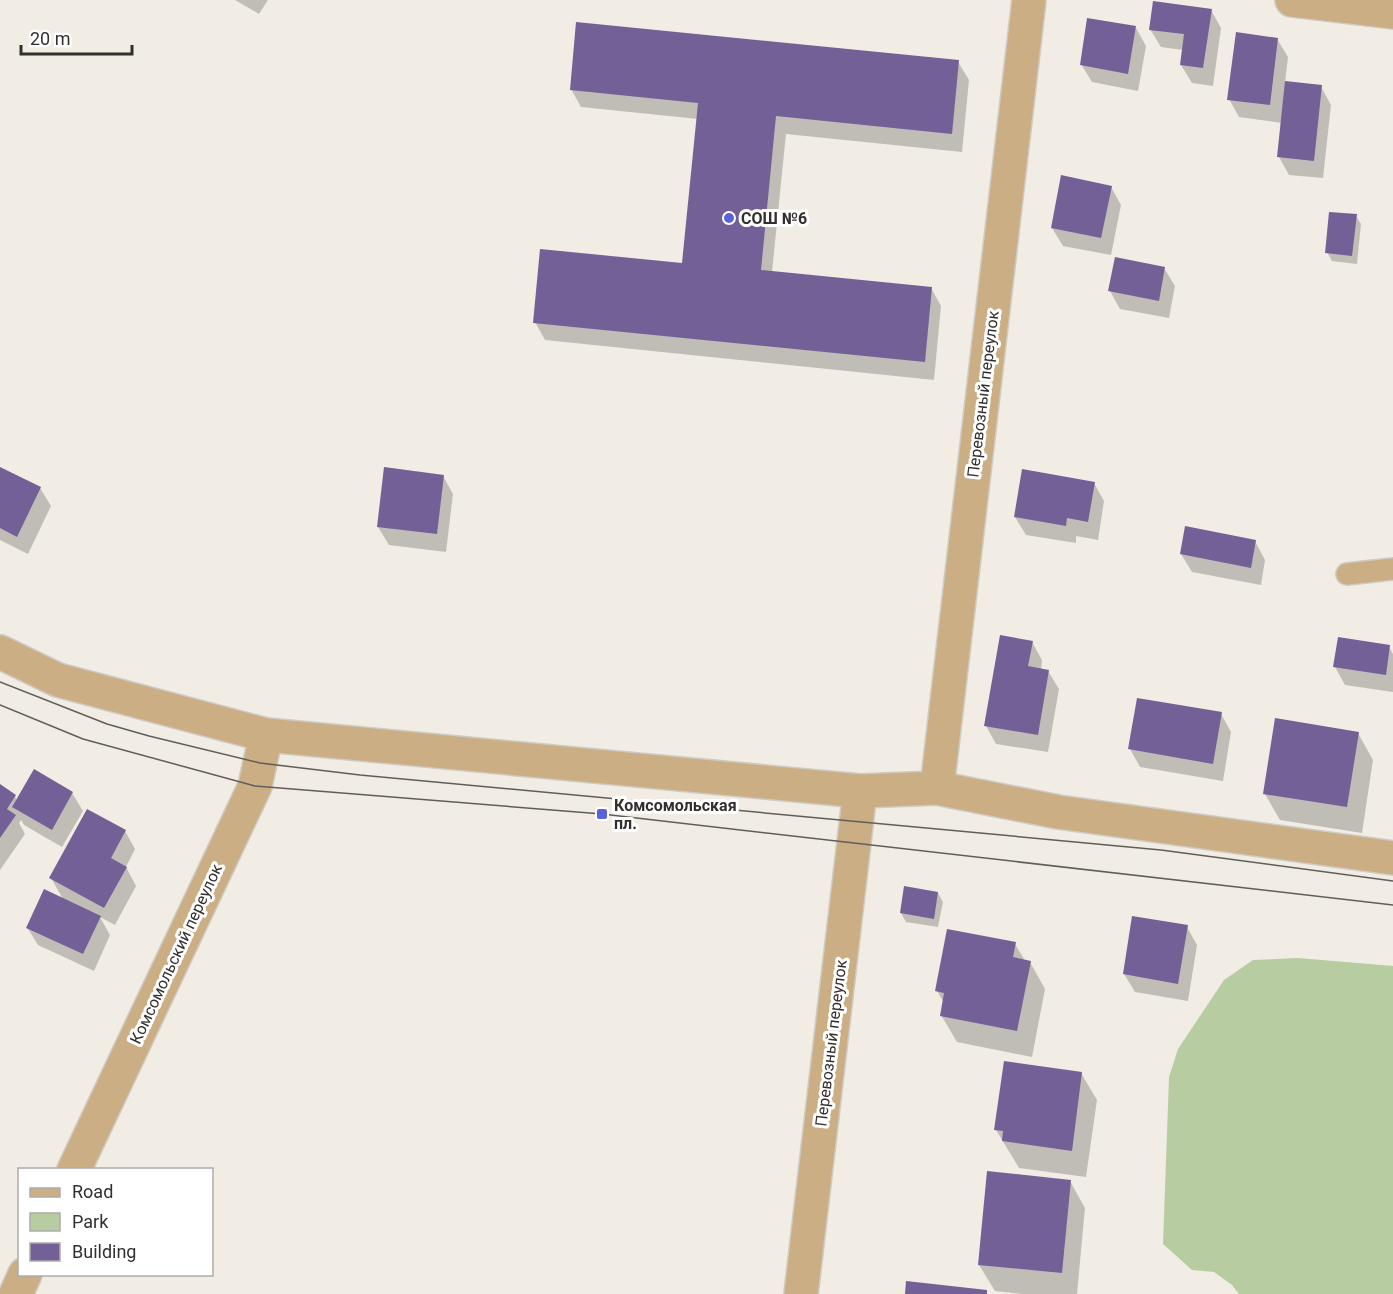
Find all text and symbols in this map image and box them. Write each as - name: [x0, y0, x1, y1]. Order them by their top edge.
- scale bar: [21, 18, 132, 56]
- text: 20 m: [30, 28, 70, 49]
- place label: СОШ №6: [741, 209, 807, 228]
- marker: СОШ №6: [722, 211, 736, 225]
- street label: Перевозный переулок: [963, 309, 1003, 479]
- place label: Комсомольская пл.: [614, 796, 737, 833]
- marker: Комсомольская пл.: [595, 807, 609, 821]
- street label: Комсомольский переулок: [126, 861, 226, 1047]
- street label: Перевозный переулок: [811, 958, 851, 1128]
- legend: [18, 1168, 213, 1276]
- text: Road: [72, 1181, 113, 1202]
- text: Park: [72, 1211, 109, 1232]
- text: Building: [72, 1241, 136, 1262]

